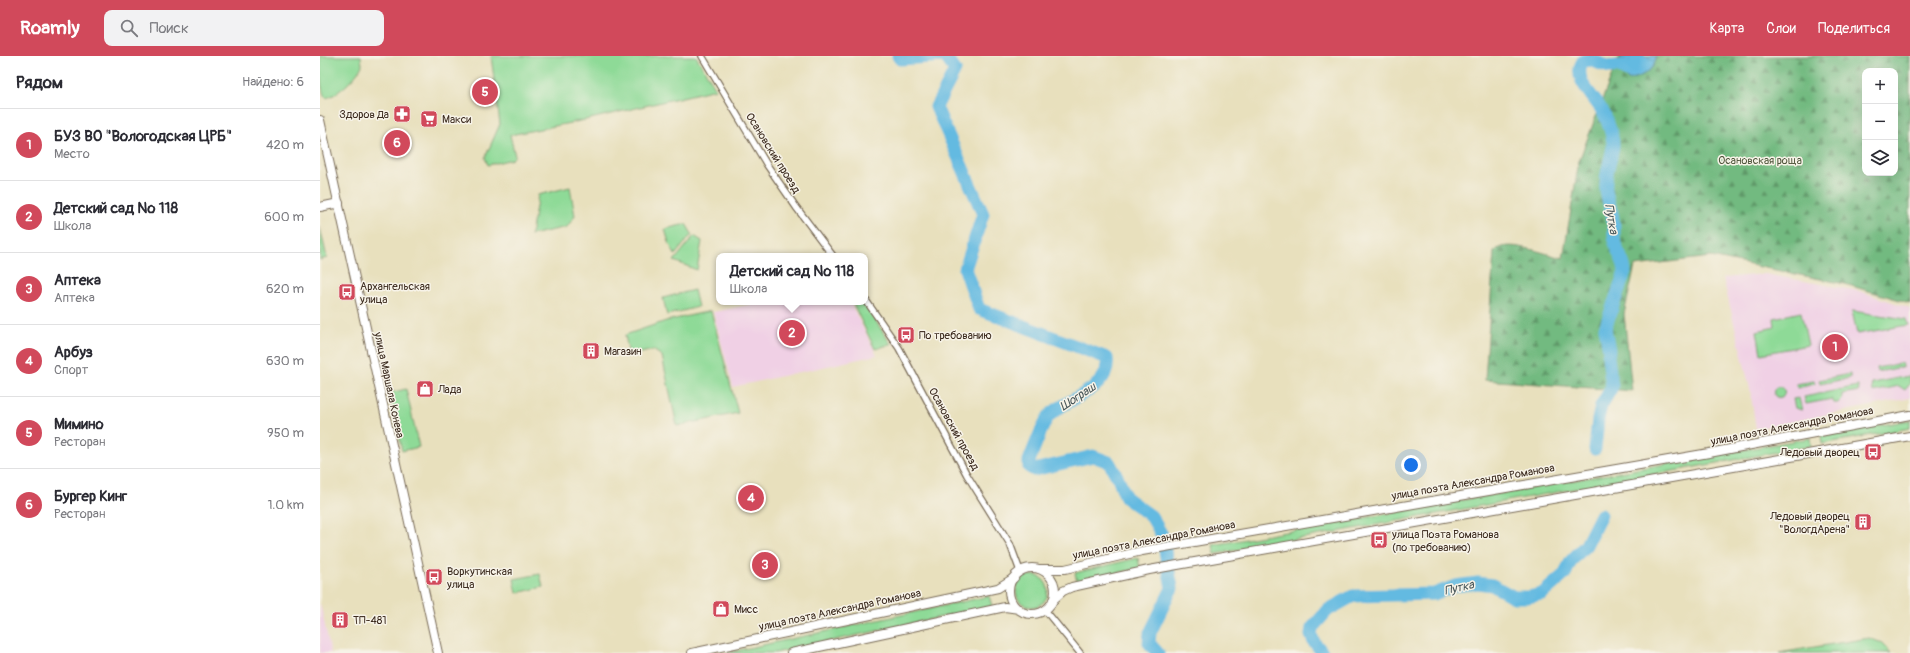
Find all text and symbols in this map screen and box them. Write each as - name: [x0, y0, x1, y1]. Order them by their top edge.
- search box: [104, 10, 384, 46]
- text: Roamly: [20, 16, 80, 40]
- icon: search: [118, 17, 140, 39]
- text: Поиск: [150, 19, 189, 38]
- text: Карта: [1710, 20, 1744, 37]
- text: Слои: [1766, 20, 1796, 37]
- text: Поделиться: [1818, 20, 1890, 37]
- map controls: [1862, 68, 1898, 176]
- button: +: [1862, 68, 1898, 104]
- text: Рядом: [16, 72, 63, 93]
- text: Найдено: 6: [242, 74, 304, 90]
- pin: 5: [472, 77, 498, 107]
- pharmacy icon: Здоров Да: [392, 104, 412, 124]
- button: −: [1862, 104, 1898, 140]
- place label: Здоров Да: [339, 108, 389, 121]
- supermarket icon: Макси: [419, 109, 439, 129]
- street label: Осановский проезд: [743, 110, 803, 196]
- place label: Макси: [442, 113, 471, 126]
- text: БУЗ ВО "Вологодская ЦРБ": [54, 127, 232, 146]
- pin: 6: [384, 128, 410, 158]
- text: 1: [26, 137, 32, 153]
- text: 420 m: [266, 137, 304, 153]
- button: layers: [1862, 140, 1898, 176]
- text: Место: [54, 146, 90, 162]
- park label: Осановская роща: [1718, 154, 1802, 167]
- text: Детский сад № 118: [54, 199, 178, 218]
- water label: Путка: [1601, 203, 1621, 237]
- text: 2: [25, 209, 33, 225]
- text: 600 m: [264, 209, 304, 225]
- text: Школа: [54, 218, 91, 234]
- popup: [716, 253, 868, 305]
- text: Детский сад № 118: [730, 262, 854, 281]
- text: Аптека: [54, 271, 101, 290]
- place label: Архангельская улица: [359, 280, 430, 306]
- text: 3: [25, 281, 33, 297]
- text: 620 m: [266, 281, 304, 297]
- text: Школа: [730, 281, 767, 297]
- bus stop icon: Архангельская улица: [337, 282, 357, 302]
- text: Аптека: [54, 290, 95, 306]
- pin: 2: [779, 318, 805, 348]
- bus stop icon: По требованию: [896, 325, 916, 345]
- place label: По требованию: [919, 329, 992, 342]
- street label: улица Маршала Конева: [371, 330, 407, 439]
- pin: 1: [1822, 332, 1848, 362]
- building icon: Магазин: [581, 341, 601, 361]
- text: Арбуз: [54, 343, 93, 362]
- place label: Магазин: [604, 345, 642, 358]
- text: 4: [25, 353, 33, 369]
- text: 630 m: [266, 353, 304, 369]
- text: Спорт: [54, 362, 88, 378]
- shop icon: Лада: [415, 379, 435, 399]
- water label: Шограш: [1057, 379, 1100, 414]
- place label: Лада: [437, 383, 461, 396]
- street label: Осановский проезд: [926, 385, 982, 473]
- street label: улица поэта Александра Романова: [1709, 404, 1874, 448]
- text: Мимино: [54, 415, 104, 434]
- text: 5: [25, 425, 33, 441]
- text: 950 m: [267, 425, 304, 441]
- text: Ресторан: [54, 434, 105, 450]
- bus stop icon: Ледовый дворец: [1863, 442, 1883, 462]
- place label: Ледовый дворец: [1779, 446, 1860, 459]
- your location: [1401, 455, 1421, 475]
- street label: улица поэта Александра Романова: [1389, 461, 1556, 503]
- pin: 4: [738, 483, 764, 513]
- text: Бургер Кинг: [54, 487, 127, 506]
- text: 6: [25, 497, 33, 513]
- text: 1.0 km: [267, 497, 304, 513]
- text: Ресторан: [54, 506, 105, 522]
- place label: Ледовый дворец "ВологдАрена": [1769, 510, 1850, 536]
- building icon: Ледовый дворец "ВологдАрена": [1853, 512, 1873, 532]
- street label: улица поэта Александра Романова: [1071, 518, 1236, 562]
- place label: улица Поэта Романова (по требованию): [1391, 528, 1499, 554]
- bus stop icon: улица Поэта Романова (по требованию): [1369, 530, 1389, 550]
- pin: 3: [752, 550, 778, 580]
- place label: Воркутинская улица: [446, 565, 512, 591]
- bus stop icon: Воркутинская улица: [424, 567, 444, 587]
- water label: Путка: [1443, 577, 1477, 599]
- street label: улица поэта Александра Романова: [757, 586, 922, 634]
- shop icon: Мисс: [711, 599, 731, 619]
- place label: Мисс: [734, 603, 758, 616]
- building icon: ТП-481: [330, 610, 350, 630]
- place label: ТП-481: [353, 614, 387, 627]

